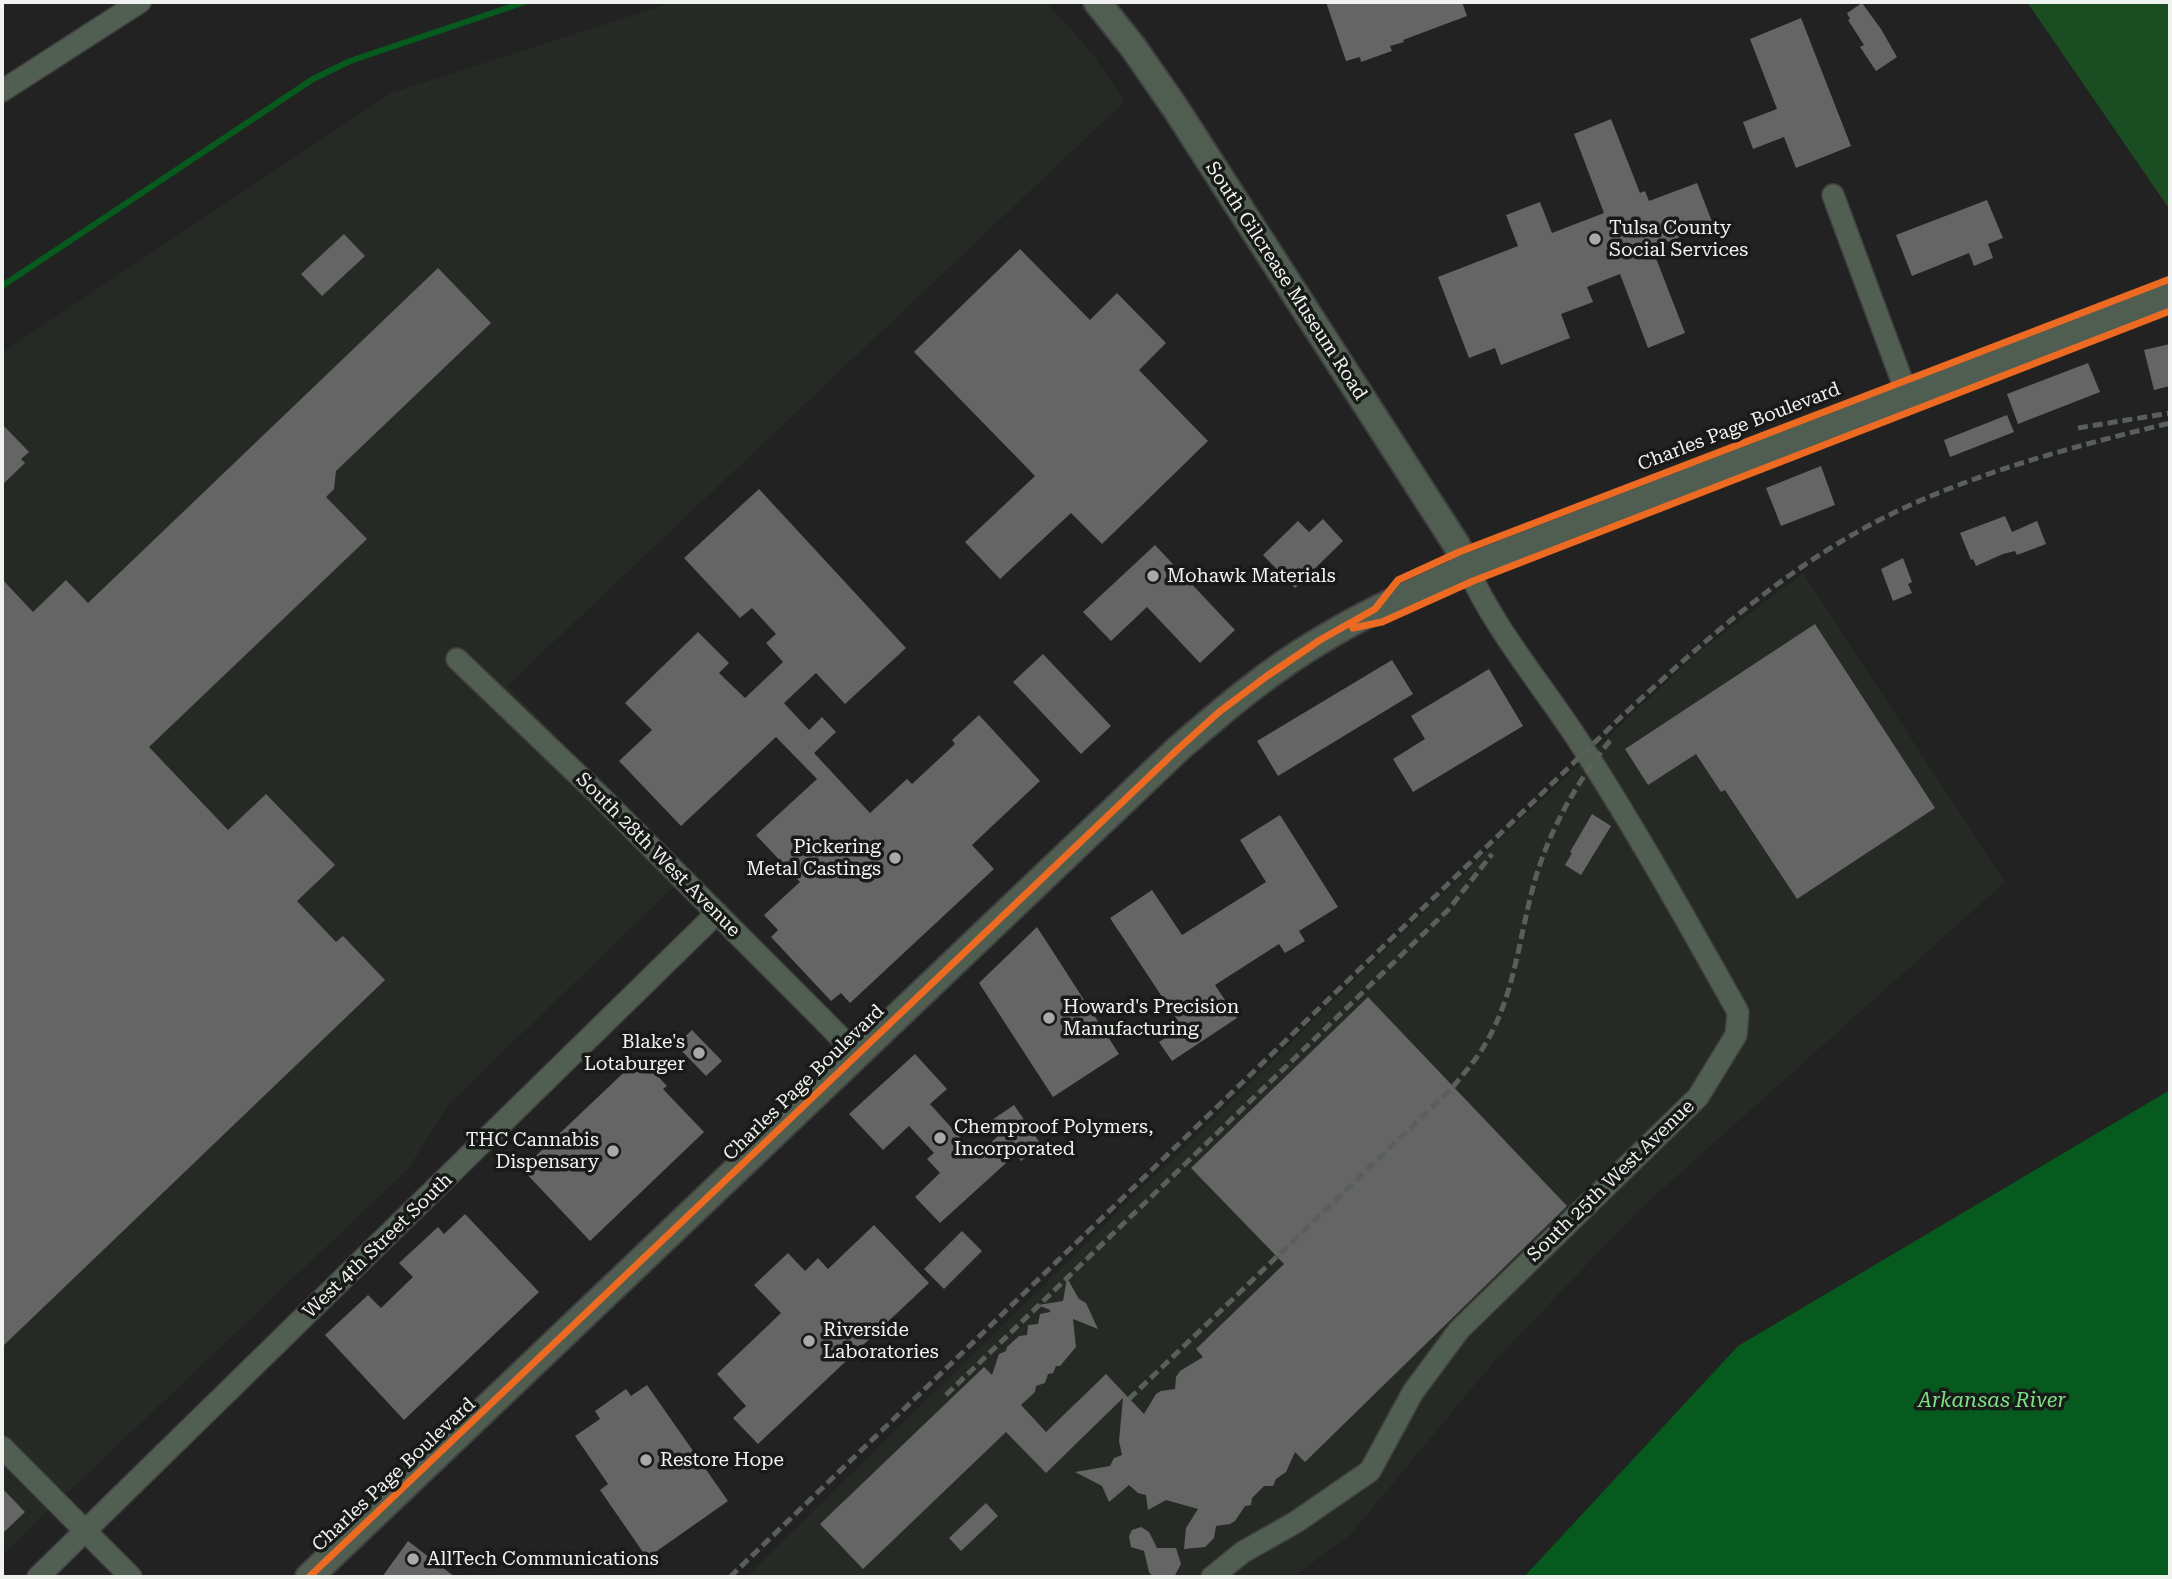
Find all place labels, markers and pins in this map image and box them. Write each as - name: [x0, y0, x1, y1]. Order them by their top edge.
- place label: Tulsa County Social Services: [1609, 217, 1748, 261]
- marker: Tulsa County Social Services: [1587, 231, 1603, 247]
- place label: Mohawk Materials: [1167, 565, 1336, 587]
- marker: Mohawk Materials: [1145, 568, 1161, 584]
- place label: Pickering Metal Castings: [747, 836, 881, 880]
- marker: Pickering Metal Castings: [887, 850, 903, 866]
- place label: Howard's Precision Manufacturing: [1063, 996, 1239, 1040]
- marker: Howard's Precision Manufacturing: [1041, 1010, 1057, 1026]
- place label: Blake's Lotaburger: [584, 1031, 685, 1075]
- marker: Blake's Lotaburger: [691, 1045, 707, 1061]
- place label: Chemproof Polymers, Incorporated: [954, 1116, 1153, 1160]
- place label: THC Cannabis Dispensary: [466, 1129, 599, 1173]
- marker: Chemproof Polymers, Incorporated: [932, 1130, 948, 1146]
- marker: THC Cannabis Dispensary: [605, 1143, 621, 1159]
- place label: Riverside Laboratories: [823, 1319, 939, 1363]
- marker: Riverside Laboratories: [801, 1333, 817, 1349]
- place label: Restore Hope: [660, 1449, 784, 1471]
- marker: Restore Hope: [638, 1452, 654, 1468]
- place label: AllTech Communications: [427, 1548, 659, 1570]
- marker: AllTech Communications: [405, 1551, 421, 1567]

